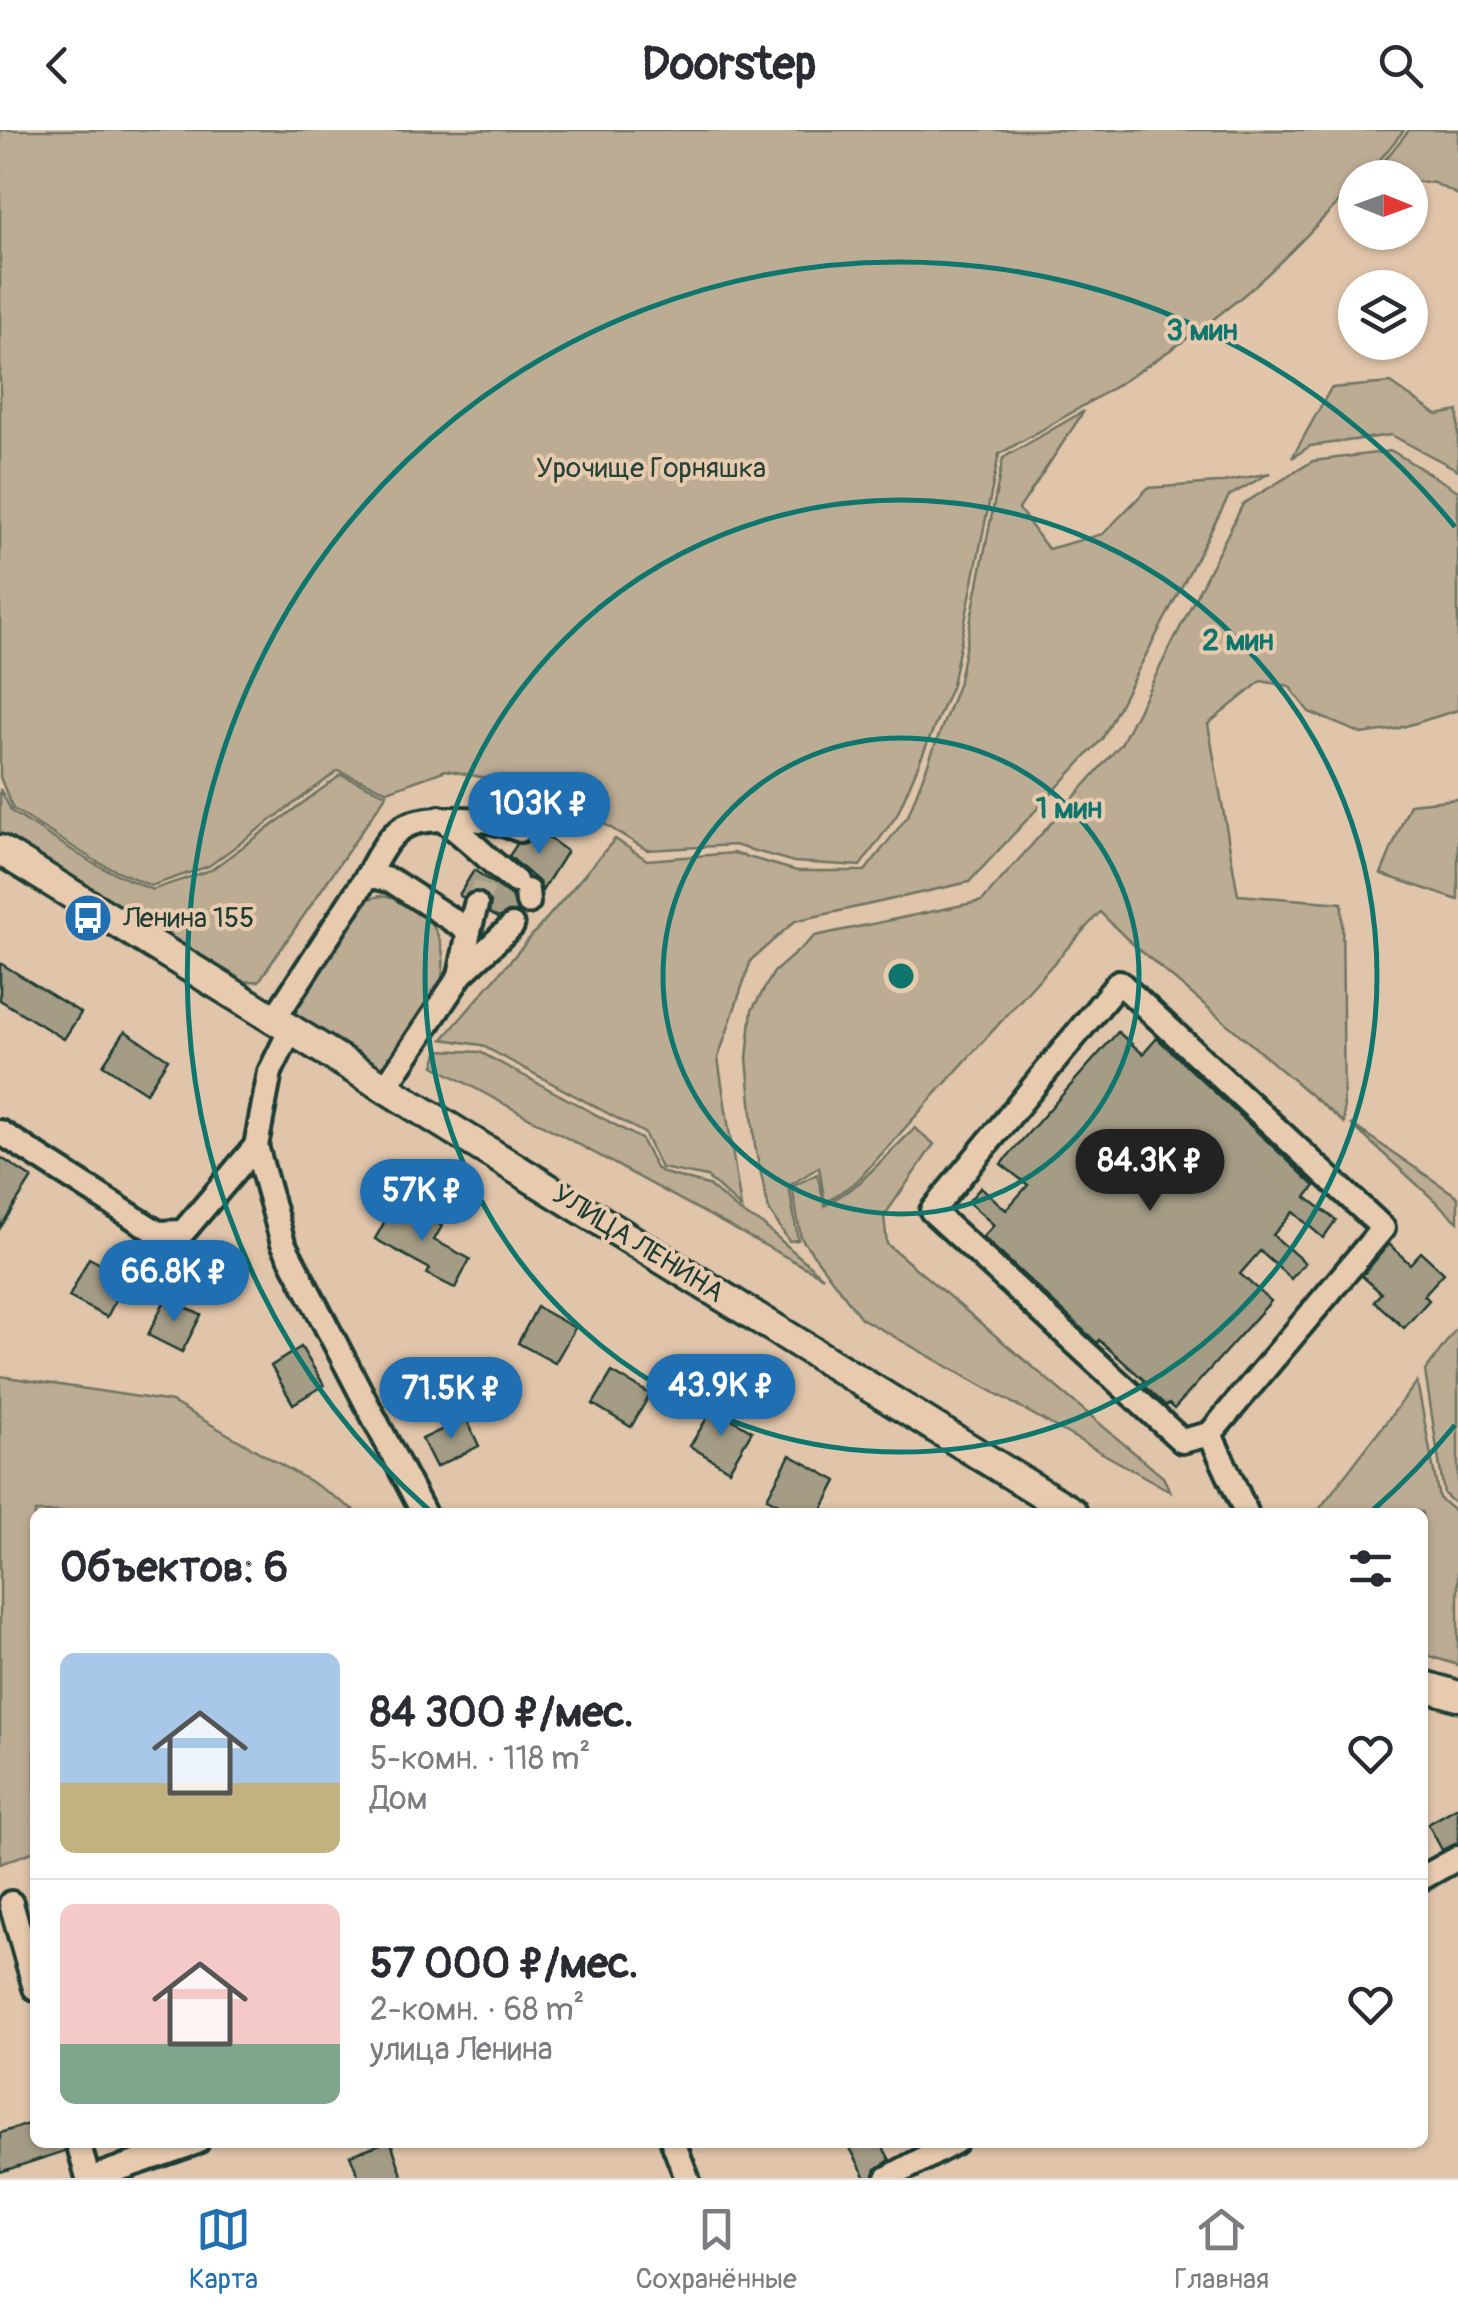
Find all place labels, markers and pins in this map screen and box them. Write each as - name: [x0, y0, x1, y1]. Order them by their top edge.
- pin: 103K ₽: [458, 772, 620, 857]
- bus stop icon: Ленина 155: [62, 892, 114, 944]
- place label: Ленина 155: [122, 901, 254, 936]
- centre of rings: [883, 958, 919, 994]
- pin: 84.3K ₽: [1058, 1129, 1242, 1214]
- pin: 57K ₽: [352, 1159, 492, 1244]
- pin: 66.8K ₽: [82, 1240, 266, 1325]
- pin: 43.9K ₽: [629, 1354, 813, 1439]
- pin: 71.5K ₽: [359, 1357, 543, 1442]

